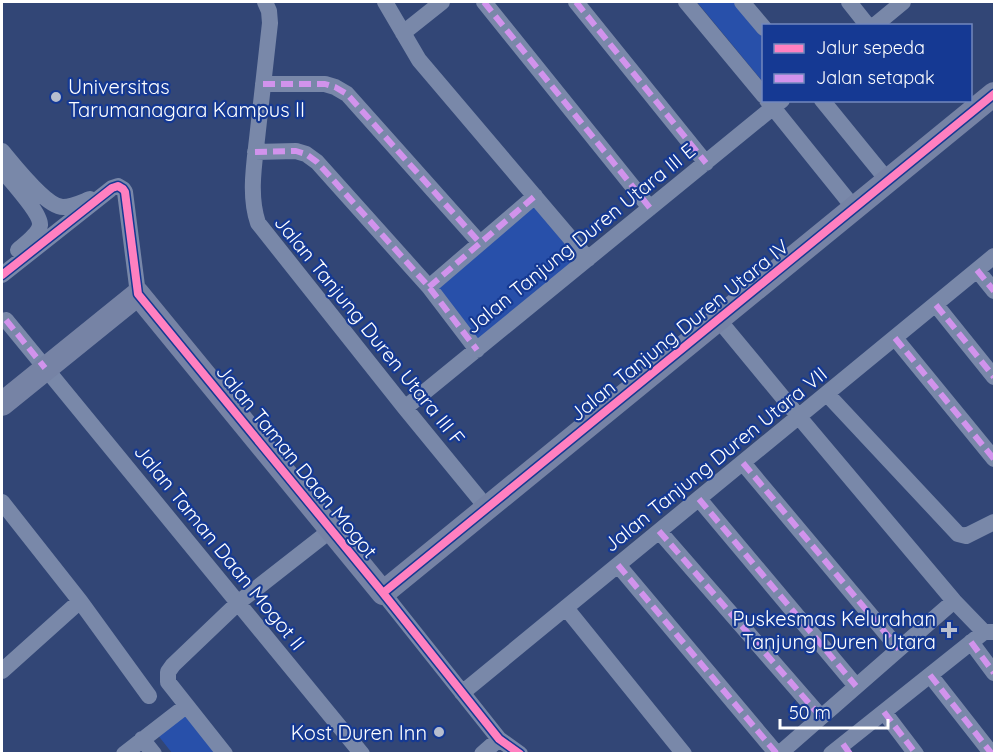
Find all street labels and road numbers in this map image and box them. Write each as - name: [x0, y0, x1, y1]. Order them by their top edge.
- street label: Jalan Tanjung Duren Utara III E: [460, 137, 700, 339]
- street label: Jalan Tanjung Duren Utara III F: [269, 210, 471, 450]
- street label: Jalan Tanjung Duren Utara IV: [564, 234, 794, 426]
- street label: Jalan Taman Daan Mogot: [211, 359, 383, 563]
- street label: Jalan Tanjung Duren Utara VII: [598, 361, 832, 557]
- street label: Jalan Taman Daan Mogot II: [129, 439, 311, 655]

